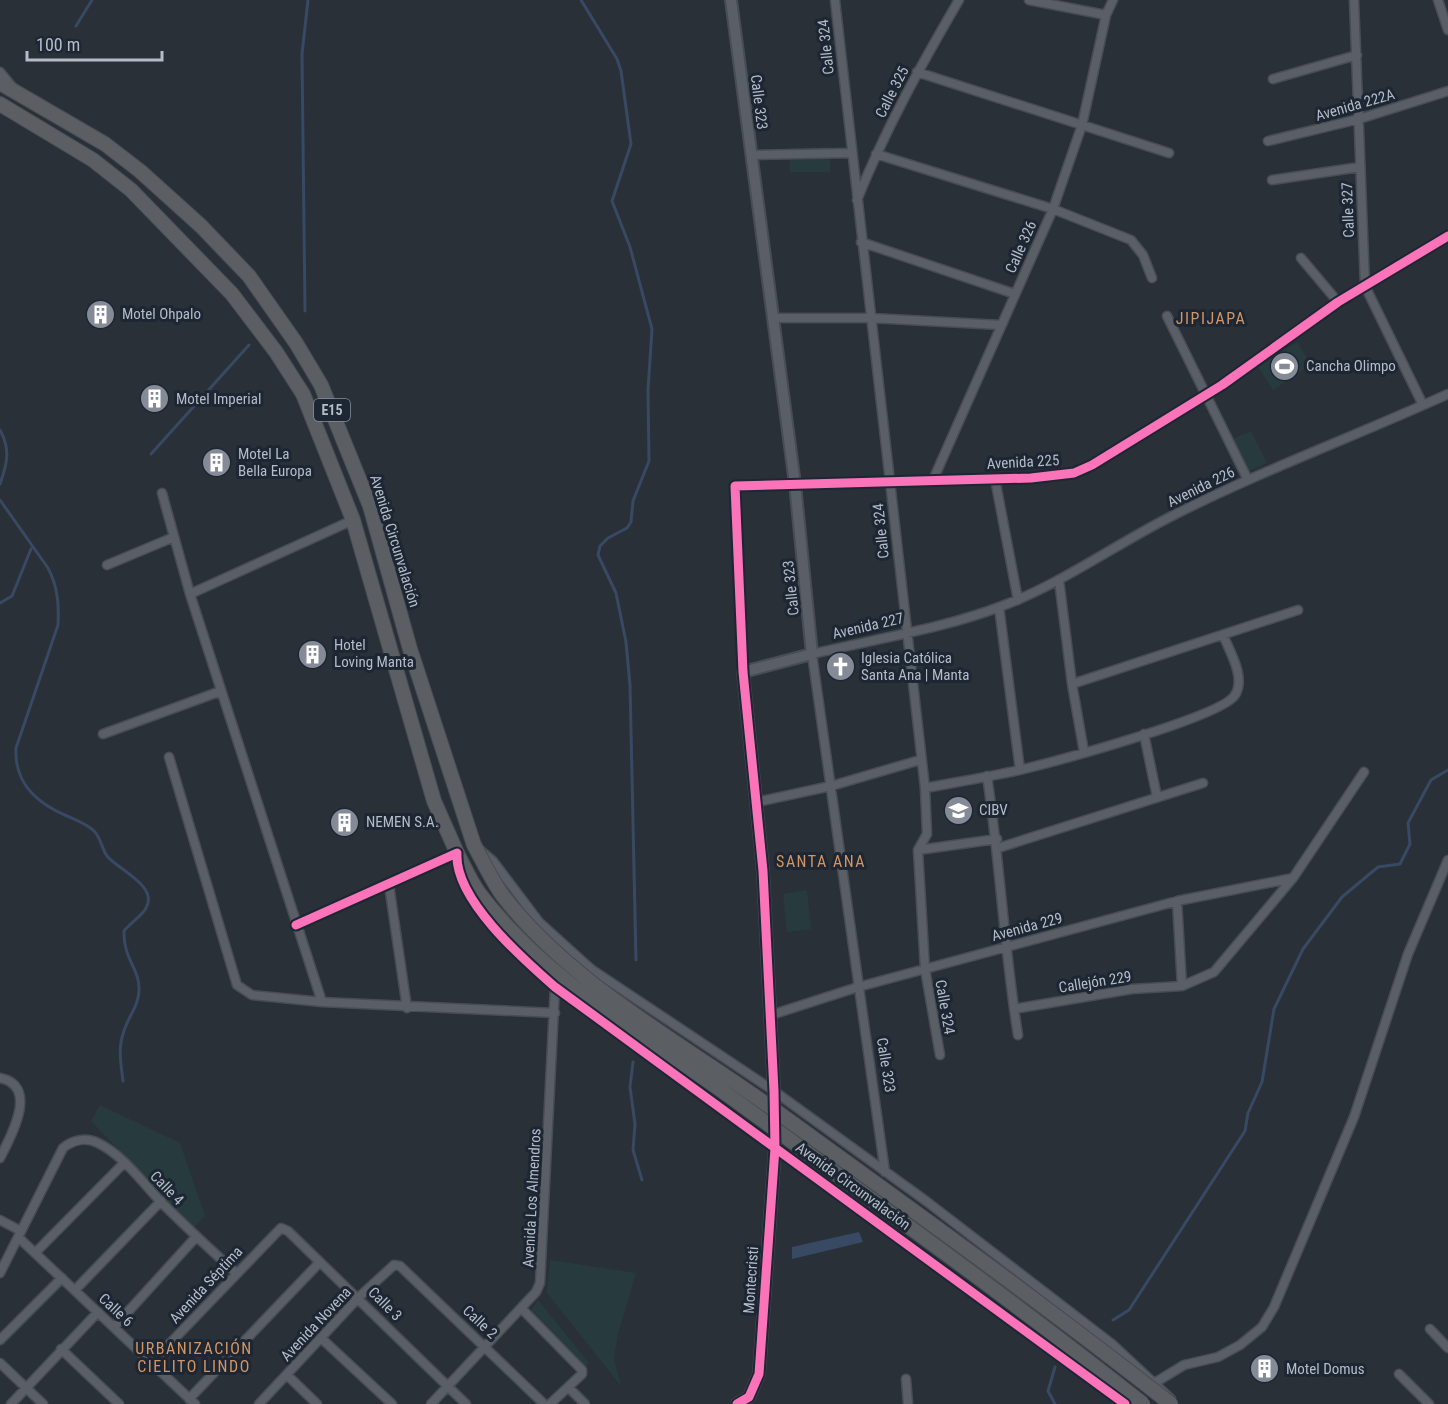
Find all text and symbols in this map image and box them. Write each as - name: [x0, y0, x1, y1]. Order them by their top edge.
- street label: Calle 324: [814, 19, 838, 75]
- scale bar: [27, 24, 162, 62]
- text: 100 m: [36, 34, 80, 55]
- street label: Calle 325: [871, 63, 913, 121]
- street label: Calle 323: [747, 73, 771, 131]
- street label: Avenida 222A: [1313, 85, 1397, 125]
- street label: Calle 327: [1338, 182, 1358, 238]
- street label: Calle 326: [1002, 218, 1040, 276]
- building icon: Motel Ohpalo: [85, 298, 117, 330]
- place label: Motel Ohpalo: [122, 305, 201, 323]
- district label: JIPIJAPA: [1176, 309, 1246, 328]
- sports icon: Cancha Olimpo: [1269, 350, 1301, 382]
- place label: Cancha Olimpo: [1306, 357, 1396, 375]
- building icon: Motel Imperial: [139, 383, 171, 415]
- place label: Motel Imperial: [176, 390, 261, 408]
- road number: E15: [314, 399, 350, 421]
- place label: Motel La Bella Europa: [238, 445, 312, 480]
- building icon: Motel La Bella Europa: [201, 447, 233, 479]
- street label: Avenida 225: [986, 451, 1060, 473]
- street label: Avenida 226: [1164, 463, 1238, 511]
- street label: Avenida Circunvalación: [366, 473, 424, 609]
- street label: Calle 324: [869, 503, 893, 559]
- street label: Calle 323: [779, 560, 803, 616]
- street label: Avenida 227: [831, 609, 905, 643]
- place label: Hotel Loving Manta: [334, 636, 414, 671]
- building icon: Hotel Loving Manta: [297, 638, 329, 670]
- place label: Iglesia Católica Santa Ana | Manta: [861, 649, 969, 684]
- church icon: Iglesia Católica Santa Ana | Manta: [824, 651, 856, 683]
- school or university icon: CIBV: [942, 794, 974, 826]
- place label: CIBV: [979, 801, 1008, 819]
- building icon: NEMEN S.A.: [329, 806, 361, 838]
- place label: NEMEN S.A.: [366, 813, 439, 831]
- district label: SANTA ANA: [776, 852, 866, 871]
- street label: Avenida 229: [990, 909, 1064, 945]
- street label: Callejón 229: [1057, 967, 1133, 997]
- street label: Calle 324: [931, 978, 959, 1036]
- street label: Calle 323: [873, 1036, 899, 1094]
- street label: Avenida Los Almendros: [519, 1128, 545, 1268]
- street label: Avenida Circunvalación: [792, 1138, 914, 1234]
- street label: Calle 4: [146, 1167, 188, 1209]
- street label: Avenida Séptima: [166, 1243, 246, 1327]
- street label: Montecristi: [740, 1246, 762, 1314]
- street label: Avenida Novena: [277, 1283, 355, 1365]
- street label: Calle 3: [364, 1283, 406, 1325]
- street label: Calle 6: [95, 1290, 137, 1330]
- street label: Calle 2: [459, 1302, 501, 1342]
- district label: URBANIZACIÓN CIELITO LINDO: [135, 1338, 253, 1376]
- building icon: Motel Domus: [1249, 1353, 1281, 1385]
- place label: Motel Domus: [1286, 1360, 1365, 1378]

